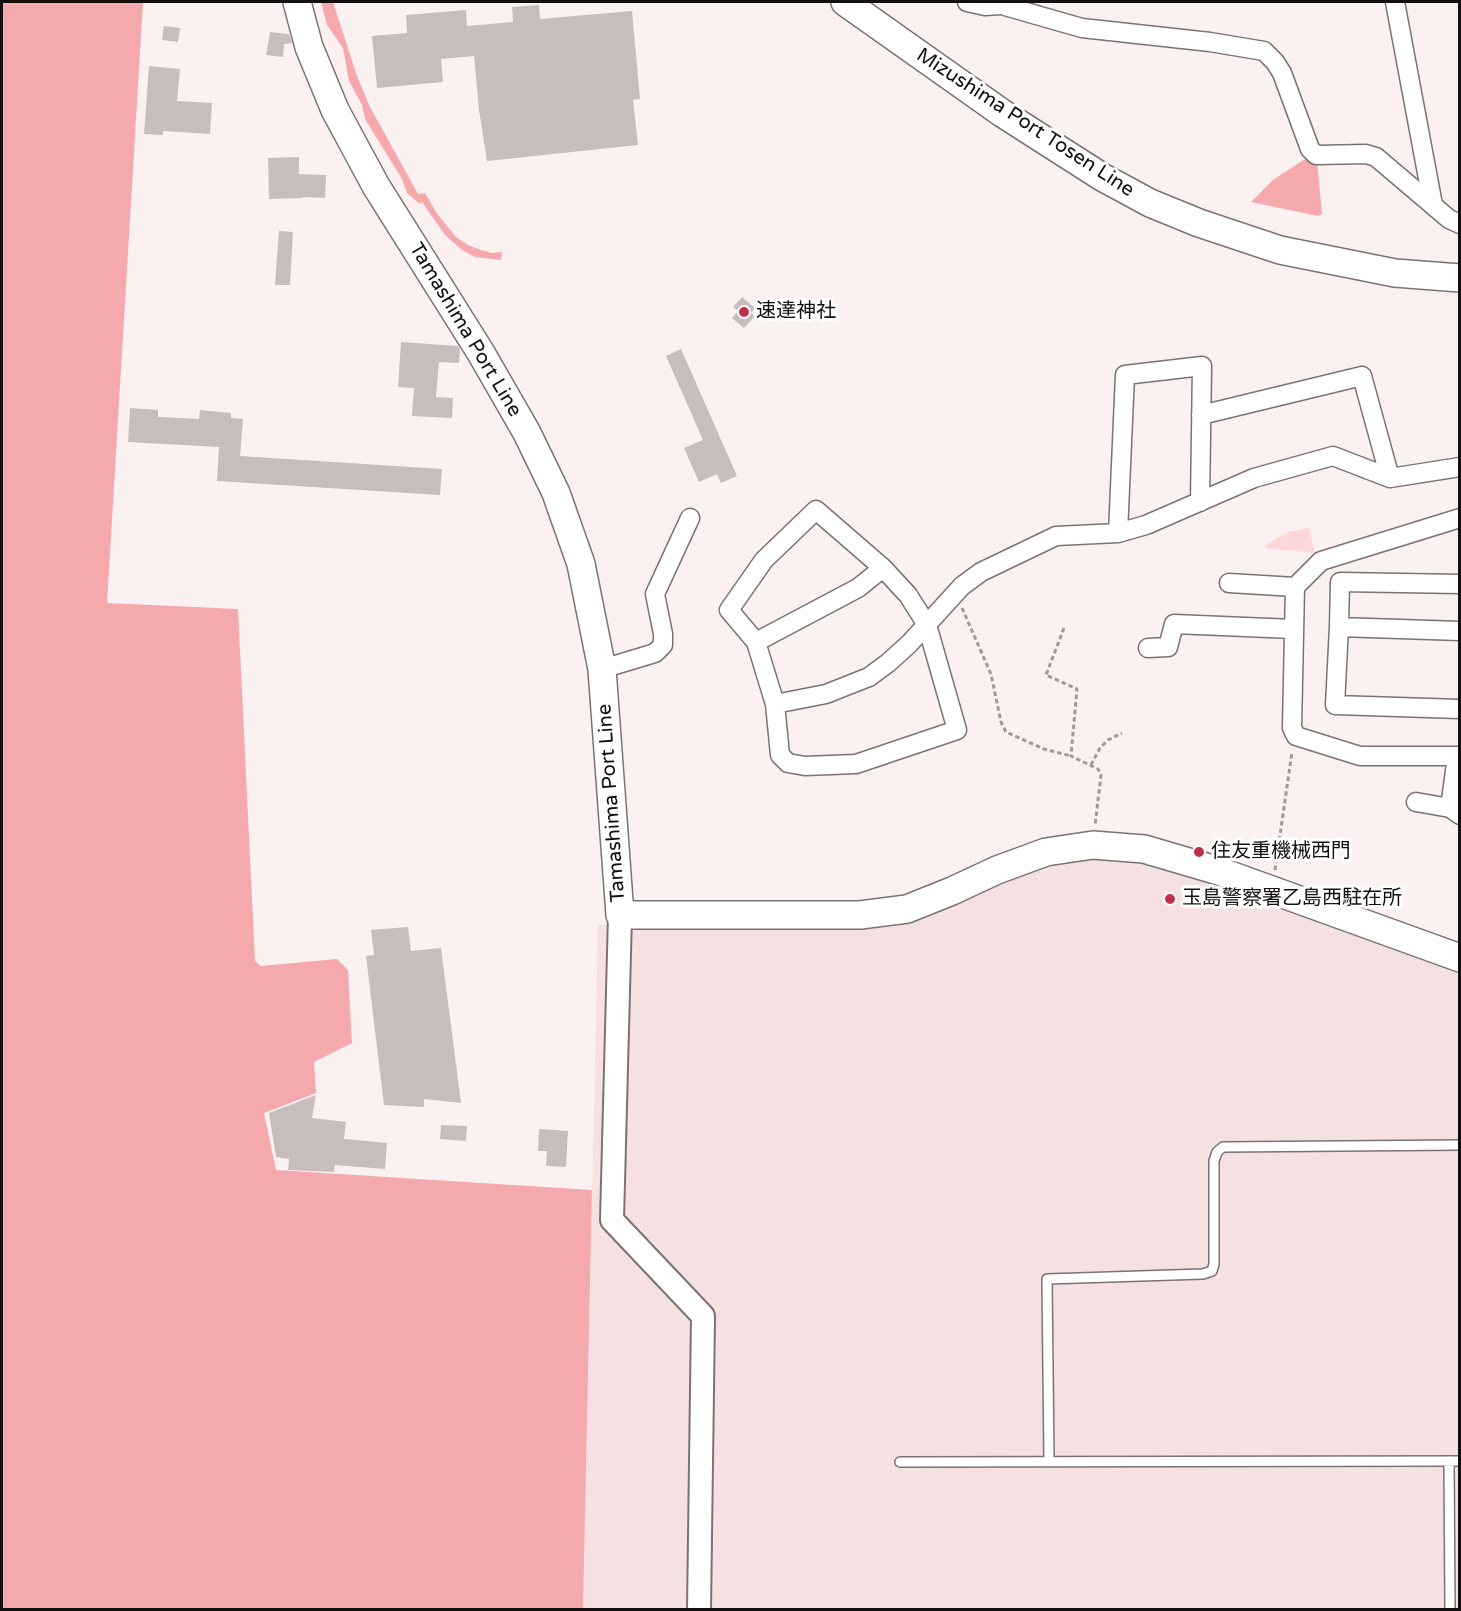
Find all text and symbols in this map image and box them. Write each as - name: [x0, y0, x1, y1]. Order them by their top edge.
- street label: Mizushima Port Tosen Line: [912, 43, 1138, 203]
- street label: Tamashima Port Line: [404, 239, 526, 421]
- place label: 速達神社: [756, 300, 836, 324]
- marker: 速達神社: [737, 305, 751, 319]
- street label: Tamashima Port Line: [593, 703, 631, 903]
- place label: 住友重機械西門: [1211, 840, 1351, 864]
- marker: 住友重機械西門: [1192, 845, 1206, 859]
- place label: 玉島警察署乙島西駐在所: [1182, 887, 1402, 911]
- marker: 玉島警察署乙島西駐在所: [1163, 892, 1177, 906]

